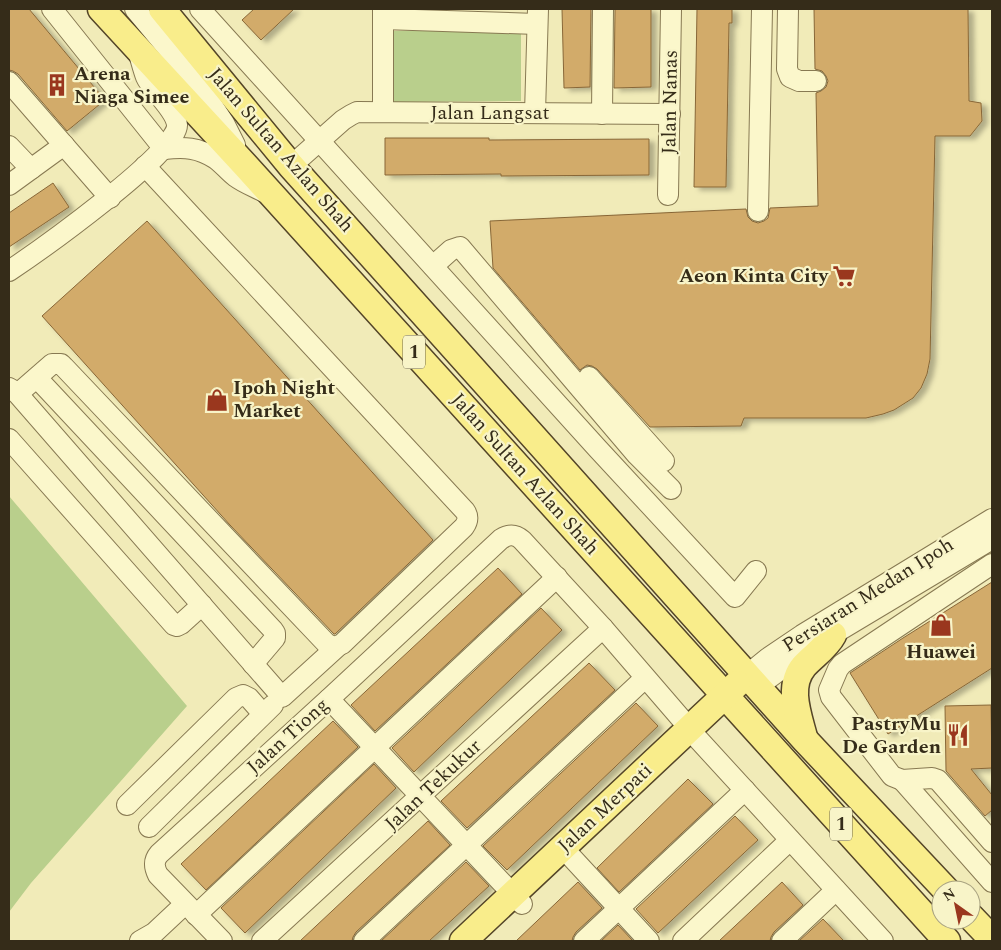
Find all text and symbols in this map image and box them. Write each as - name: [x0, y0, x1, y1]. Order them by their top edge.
- street label: Jalan Nanas: [654, 49, 686, 155]
- place label: Arena Niaga Simee: [74, 59, 190, 112]
- street label: Jalan Sultan Azlan Shah: [201, 61, 361, 239]
- building icon: Arena Niaga Simee: [44, 72, 70, 98]
- street label: Jalan Langsat: [430, 98, 550, 128]
- place label: Aeon Kinta City: [679, 261, 829, 291]
- supermarket icon: Aeon Kinta City: [831, 263, 857, 289]
- road number: 1: [403, 336, 425, 368]
- place label: Ipoh Night Market: [233, 373, 336, 426]
- street label: Jalan Sultan Azlan Shah: [444, 386, 606, 562]
- shop icon: Ipoh Night Market: [204, 387, 230, 413]
- street label: Persiaran Medan Ipoh: [776, 530, 960, 660]
- shop icon: Huawei: [928, 612, 954, 638]
- place label: Huawei: [906, 637, 976, 667]
- street label: Jalan Tiong: [240, 691, 336, 781]
- place label: PastryMu De Garden: [842, 709, 941, 762]
- restaurant icon: PastryMu De Garden: [945, 722, 971, 748]
- street label: Jalan Tekukur: [378, 732, 488, 838]
- street label: Jalan Merpati: [551, 756, 659, 860]
- road number: 1: [830, 808, 852, 841]
- north arrow: [931, 880, 981, 930]
- text: N: [939, 883, 960, 906]

